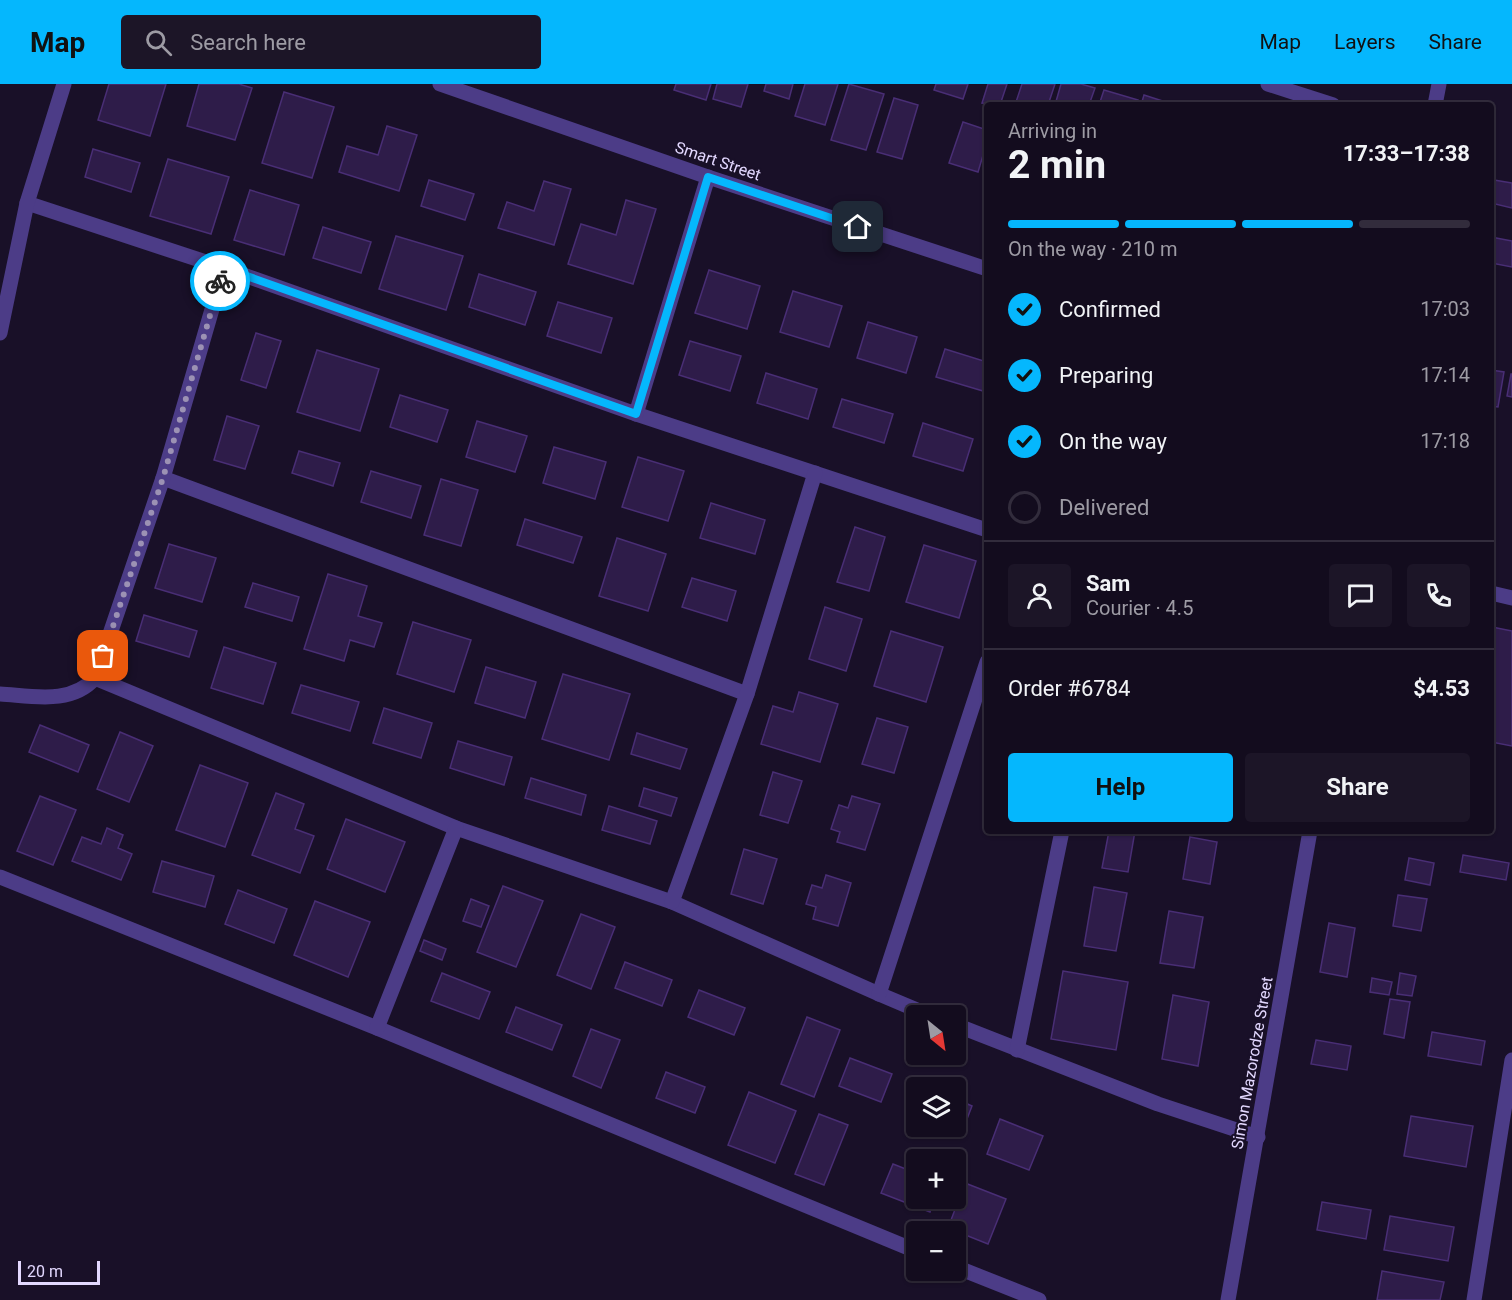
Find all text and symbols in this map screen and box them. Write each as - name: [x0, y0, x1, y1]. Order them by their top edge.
- search box: [121, 15, 541, 69]
- text: Map: [30, 26, 85, 59]
- icon: search: [142, 26, 175, 59]
- text: Search here: [190, 30, 306, 55]
- text: Map: [1259, 30, 1301, 54]
- text: Layers: [1334, 30, 1395, 54]
- text: Share: [1428, 30, 1482, 54]
- text: Arriving in: [1008, 119, 1097, 143]
- street label: Smart Street: [673, 137, 763, 185]
- text: 17:33–17:38: [1343, 141, 1470, 166]
- text: 2 min: [1008, 142, 1106, 188]
- pin: [832, 201, 883, 252]
- icon: home: [841, 210, 874, 243]
- text: On the way · 210 m: [1008, 237, 1177, 261]
- courier: [190, 251, 250, 311]
- icon: bike: [204, 265, 237, 298]
- icon: check: [1008, 293, 1041, 326]
- text: Confirmed: [1059, 297, 1161, 322]
- text: 17:03: [1420, 297, 1470, 321]
- icon: check: [1008, 359, 1041, 392]
- text: Preparing: [1059, 363, 1153, 388]
- text: 17:14: [1420, 363, 1470, 387]
- icon: check: [1008, 425, 1041, 458]
- text: On the way: [1059, 429, 1167, 454]
- text: 17:18: [1420, 429, 1470, 453]
- text: Delivered: [1059, 495, 1149, 520]
- button: person: [1008, 564, 1071, 627]
- button: chat: [1329, 564, 1392, 627]
- button: phone: [1407, 564, 1470, 627]
- text: Sam: [1086, 571, 1130, 596]
- text: Courier · 4.5: [1086, 596, 1193, 620]
- pin: [77, 630, 128, 681]
- icon: bag: [86, 639, 119, 672]
- text: Order #6784: [1008, 676, 1130, 701]
- text: $4.53: [1413, 676, 1470, 701]
- button: Help: [1008, 753, 1233, 822]
- button: Share: [1245, 753, 1470, 822]
- street label: Simon Mazorodze Street: [1227, 975, 1277, 1151]
- north arrow: [906, 1005, 966, 1065]
- map controls: [906, 1005, 966, 1281]
- button: layers: [906, 1077, 966, 1137]
- button: +: [906, 1149, 966, 1209]
- button: −: [906, 1221, 966, 1281]
- scale bar: [18, 1258, 100, 1286]
- text: 20 m: [27, 1262, 63, 1281]

